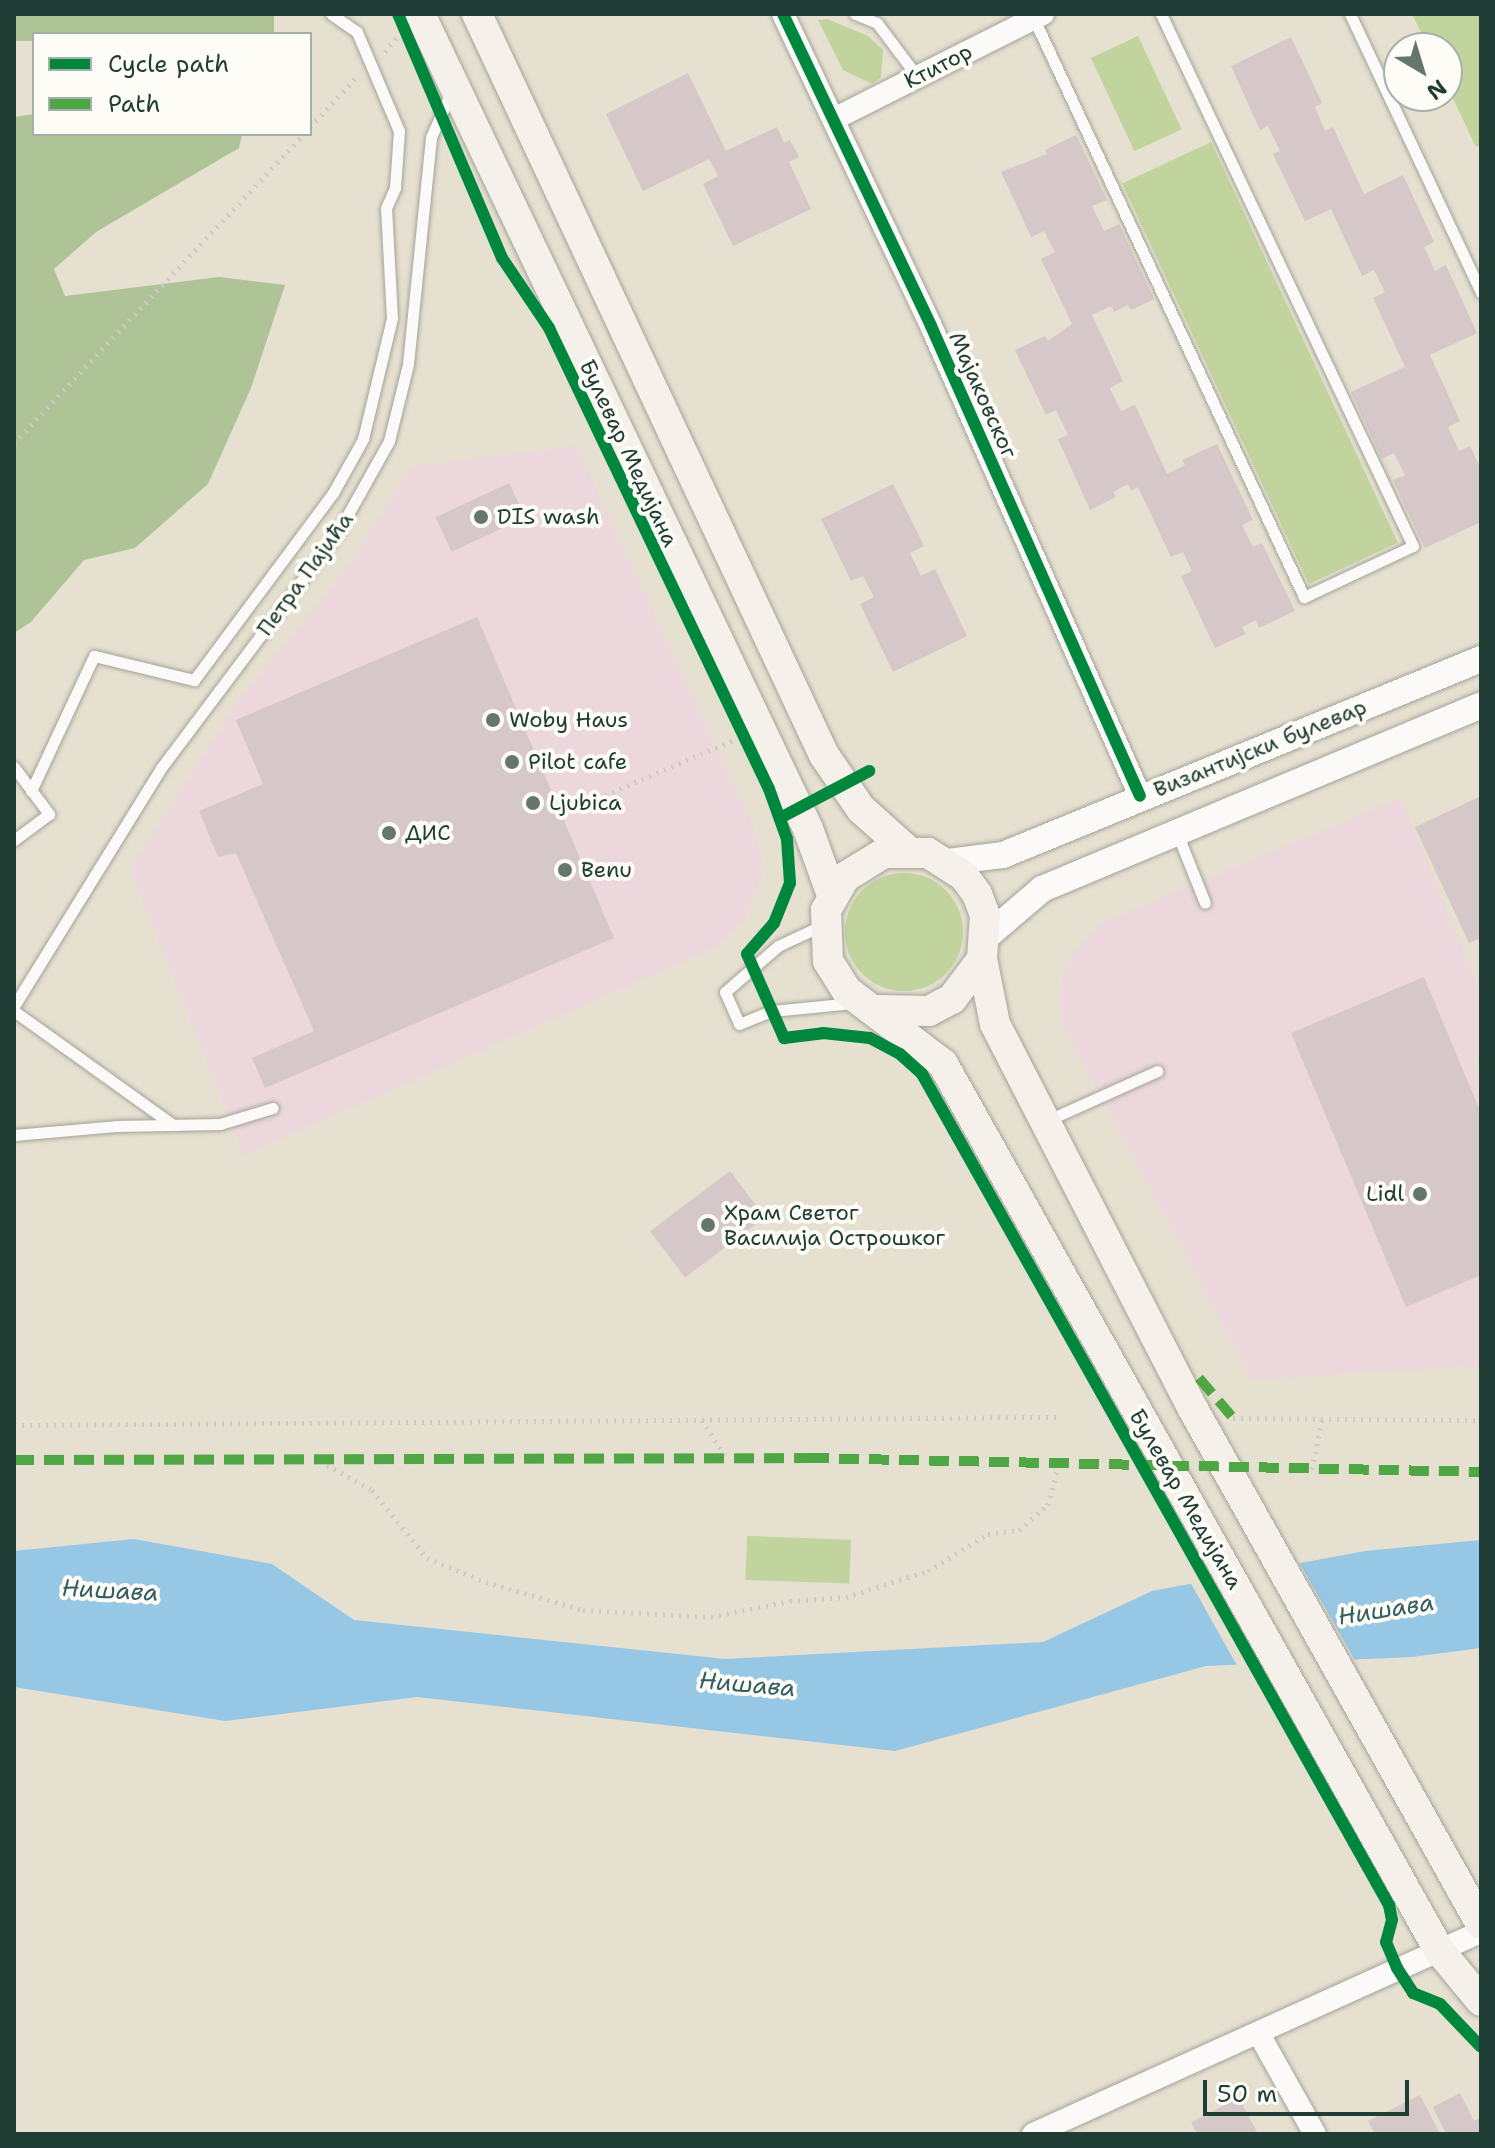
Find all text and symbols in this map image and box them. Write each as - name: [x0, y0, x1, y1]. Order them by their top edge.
- legend: [32, 32, 312, 136]
- north arrow: [1383, 32, 1463, 112]
- street label: Ктитор: [900, 38, 976, 94]
- text: Cycle path: [108, 48, 229, 80]
- text: N: [1421, 73, 1453, 107]
- text: Path: [108, 88, 160, 120]
- street label: Мајаковског: [943, 328, 1023, 462]
- street label: Булевар Медијана: [574, 355, 684, 551]
- place label: DIS wash: [497, 504, 600, 530]
- street label: Петра Пајића: [251, 507, 359, 641]
- marker: DIS wash: [472, 508, 490, 526]
- street label: Византијски булевар: [1150, 693, 1370, 803]
- place label: Woby Haus: [509, 707, 628, 733]
- marker: Woby Haus: [484, 711, 502, 729]
- place label: Pilot cafe: [528, 749, 627, 775]
- marker: Pilot cafe: [503, 753, 521, 771]
- place label: Ljubica: [549, 790, 622, 816]
- marker: Ljubica: [524, 794, 542, 812]
- place label: ДИС: [405, 820, 451, 846]
- marker: ДИС: [380, 824, 398, 842]
- place label: Benu: [581, 857, 632, 883]
- marker: Benu: [556, 861, 574, 879]
- place label: Lidl: [1366, 1181, 1404, 1207]
- marker: Lidl: [1411, 1185, 1429, 1203]
- place label: Храм Светог Василија Острошког: [724, 1199, 945, 1250]
- marker: Храм Светог Василија Острошког: [699, 1216, 717, 1234]
- street label: Булевар Медијана: [1124, 1404, 1248, 1594]
- water label: Нишава: [61, 1574, 159, 1608]
- water label: Нишава: [1336, 1588, 1436, 1632]
- water label: Нишава: [698, 1666, 796, 1704]
- scale bar: [1207, 2064, 1413, 2114]
- text: 50 m: [1217, 2078, 1277, 2110]

